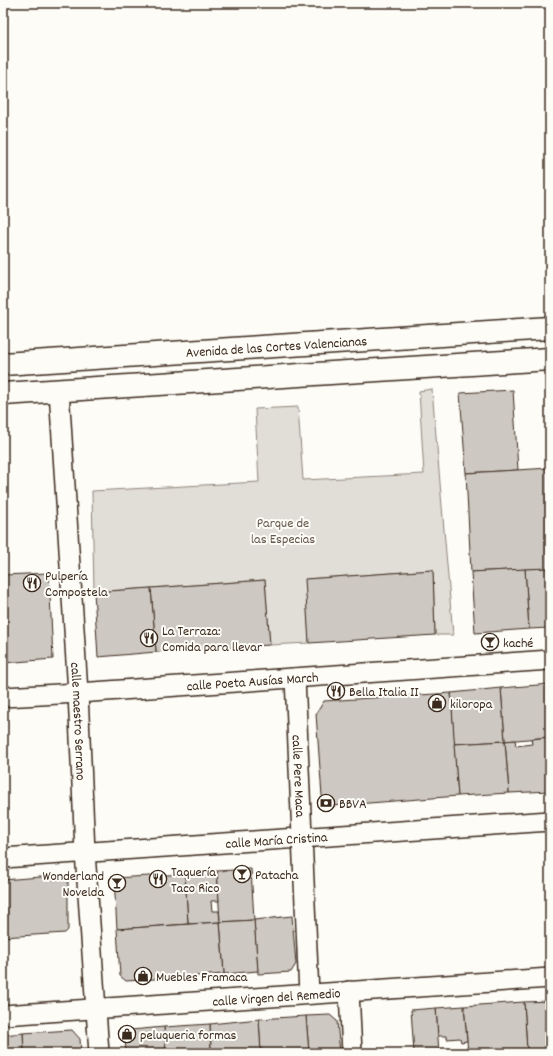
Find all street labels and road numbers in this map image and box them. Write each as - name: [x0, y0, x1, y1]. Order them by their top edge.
- street label: Avenida de las Cortes Valencianas: [185, 332, 368, 364]
- street label: calle maestro Serrano: [64, 662, 90, 781]
- street label: calle Poeta Ausías March: [186, 668, 319, 697]
- street label: calle Pere Maca: [286, 734, 309, 818]
- street label: calle María Cristina: [225, 828, 329, 855]
- street label: calle Virgen del Remedio: [212, 984, 341, 1013]

